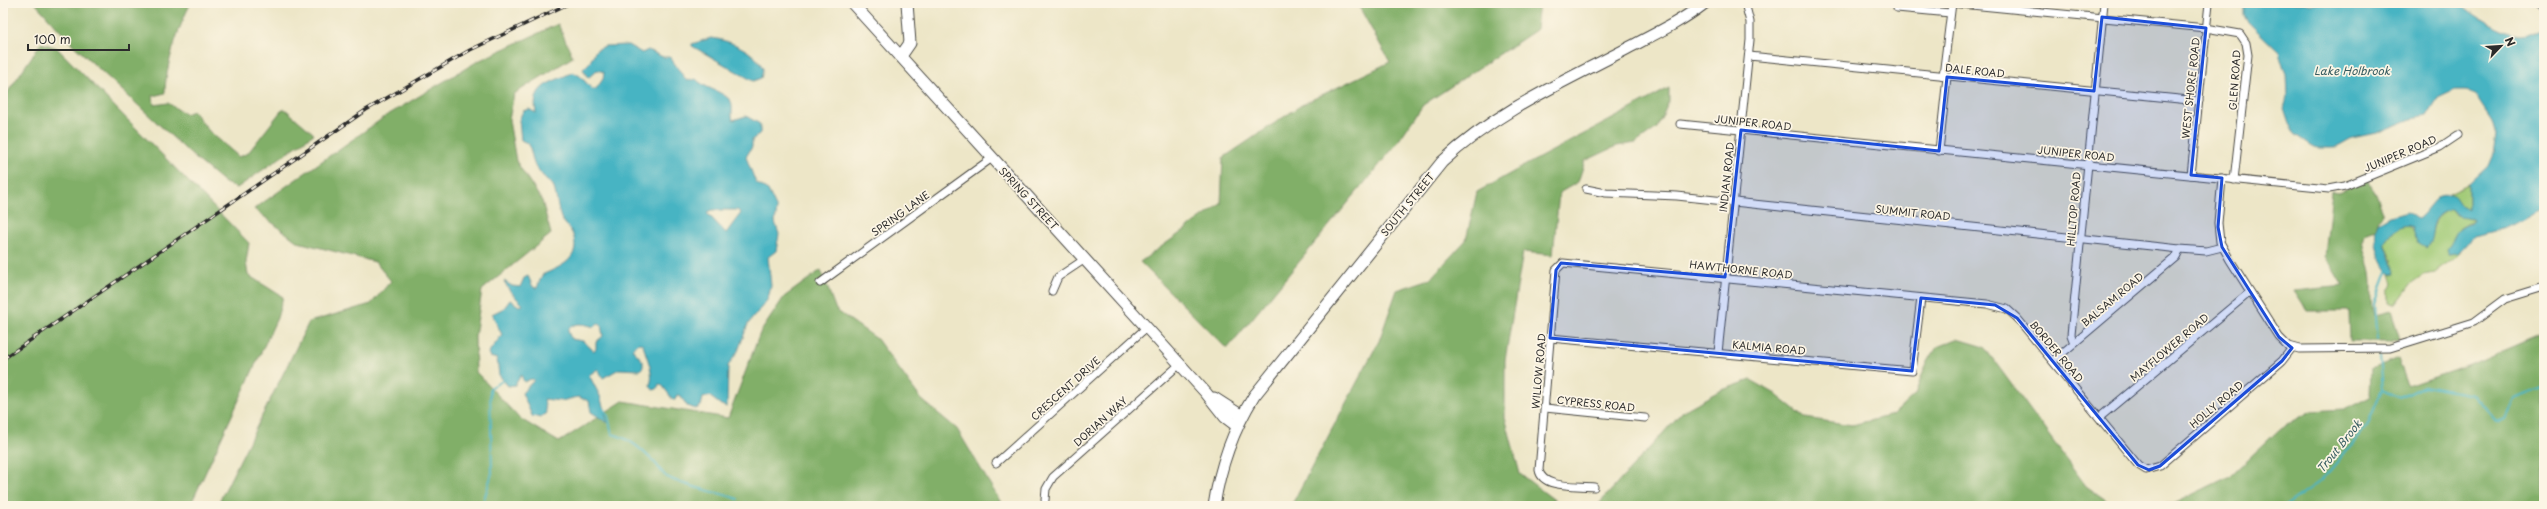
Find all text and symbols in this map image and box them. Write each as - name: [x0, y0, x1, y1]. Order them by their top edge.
- scale bar: [28, 26, 129, 52]
- north arrow: [2481, 26, 2521, 66]
- text: 100 m: [34, 30, 71, 48]
- text: N: [2501, 34, 2520, 49]
- street label: WEST SHORE ROAD: [2177, 37, 2203, 139]
- street label: GLEN ROAD: [2224, 49, 2244, 111]
- street label: DALE ROAD: [1945, 59, 2005, 81]
- water label: Lake Holbrook: [2314, 62, 2391, 79]
- street label: JUNIPER ROAD: [1714, 110, 1792, 134]
- street label: JUNIPER ROAD: [2361, 131, 2439, 175]
- street label: INDIAN ROAD: [1715, 141, 1737, 213]
- street label: JUNIPER ROAD: [2037, 141, 2115, 165]
- street label: SPRING STREET: [996, 163, 1062, 233]
- street label: SOUTH STREET: [1377, 169, 1437, 239]
- street label: HILLTOP ROAD: [2062, 171, 2084, 247]
- street label: SPRING LANE: [868, 187, 932, 239]
- street label: SUMMIT ROAD: [1875, 201, 1951, 223]
- street label: HAWTHORNE ROAD: [1689, 256, 1793, 282]
- street label: BALSAM ROAD: [2078, 268, 2146, 330]
- street label: MAYFLOWER ROAD: [2126, 310, 2212, 384]
- street label: BORDER ROAD: [2027, 317, 2087, 385]
- street label: WILLOW ROAD: [1527, 333, 1549, 409]
- street label: KALMIA ROAD: [1732, 336, 1806, 358]
- street label: CRESCENT DRIVE: [1027, 353, 1103, 423]
- street label: HOLLY ROAD: [2186, 377, 2246, 431]
- street label: CYPRESS ROAD: [1556, 391, 1636, 415]
- street label: DORIAN WAY: [1070, 392, 1131, 449]
- water label: Trout Brook: [2312, 415, 2366, 476]

